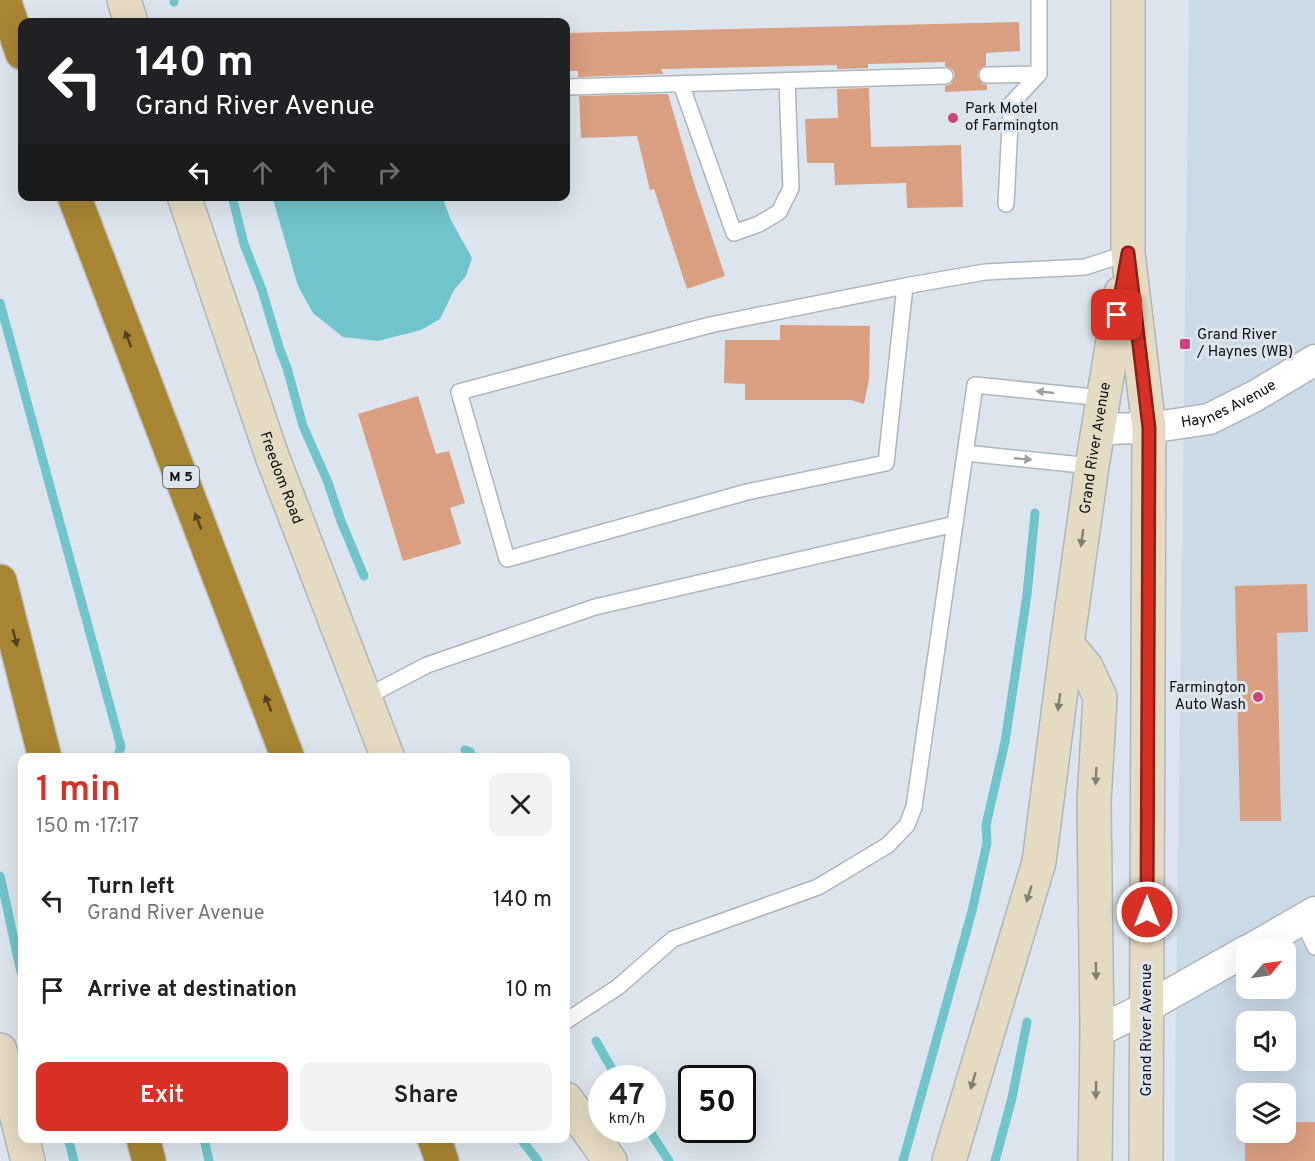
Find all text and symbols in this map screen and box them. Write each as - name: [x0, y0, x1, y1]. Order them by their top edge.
- text: 140 m: [135, 38, 254, 91]
- icon: left: [36, 42, 114, 120]
- text: Grand River Avenue: [135, 90, 375, 124]
- place label: Park Motel of Farmington: [965, 100, 1059, 136]
- marker: Park Motel of Farmington: [946, 111, 960, 125]
- icon: left: [183, 156, 216, 189]
- icon: ahead: [246, 156, 279, 189]
- icon: ahead: [309, 156, 342, 189]
- icon: right: [372, 156, 405, 189]
- pin: [1091, 289, 1142, 340]
- icon: arrive: [1100, 298, 1133, 331]
- place label: Grand River / Haynes (WB): [1196, 326, 1293, 362]
- one-way arrow: [123, 329, 133, 347]
- marker: Grand River / Haynes (WB): [1178, 337, 1192, 351]
- street label: Haynes Avenue: [1180, 376, 1280, 433]
- street label: Grand River Avenue: [1076, 381, 1115, 515]
- one-way arrow: [1035, 387, 1054, 397]
- street label: Freedom Road: [255, 429, 307, 527]
- one-way arrow: [1014, 454, 1033, 464]
- road number: M 5: [163, 466, 199, 488]
- one-way arrow: [193, 512, 202, 530]
- one-way arrow: [1077, 529, 1086, 548]
- one-way arrow: [10, 629, 20, 647]
- place label: Farmington Auto Wash: [1169, 679, 1246, 715]
- marker: Farmington Auto Wash: [1251, 690, 1265, 704]
- one-way arrow: [1055, 693, 1064, 712]
- one-way arrow: [262, 694, 272, 712]
- one-way arrow: [1091, 767, 1100, 786]
- text: 1 min: [36, 768, 121, 814]
- button: close: [489, 773, 552, 836]
- text: 150 m · 17:17: [36, 814, 139, 840]
- text: Turn left: [87, 874, 175, 901]
- position arrow: [1115, 880, 1179, 944]
- icon: left: [36, 884, 69, 917]
- one-way arrow: [1024, 885, 1033, 903]
- text: 140 m: [493, 887, 552, 914]
- text: Grand River Avenue: [87, 901, 264, 927]
- north arrow: [1236, 939, 1296, 999]
- map controls: [1236, 939, 1296, 1143]
- one-way arrow: [1091, 962, 1101, 981]
- street label: Grand River Avenue: [1138, 963, 1157, 1097]
- icon: arrive: [36, 974, 69, 1007]
- text: Arrive at destination: [87, 977, 297, 1004]
- text: 10 m: [506, 977, 552, 1004]
- button: sound: [1236, 1011, 1296, 1071]
- button: Exit: [36, 1062, 288, 1131]
- button: Share: [300, 1062, 552, 1131]
- speed limit sign: 50: [678, 1065, 756, 1143]
- one-way arrow: [967, 1072, 977, 1090]
- text: 47: [609, 1078, 645, 1115]
- one-way arrow: [1091, 1081, 1101, 1100]
- button: layers: [1236, 1083, 1296, 1143]
- text: km/h: [609, 1110, 645, 1129]

